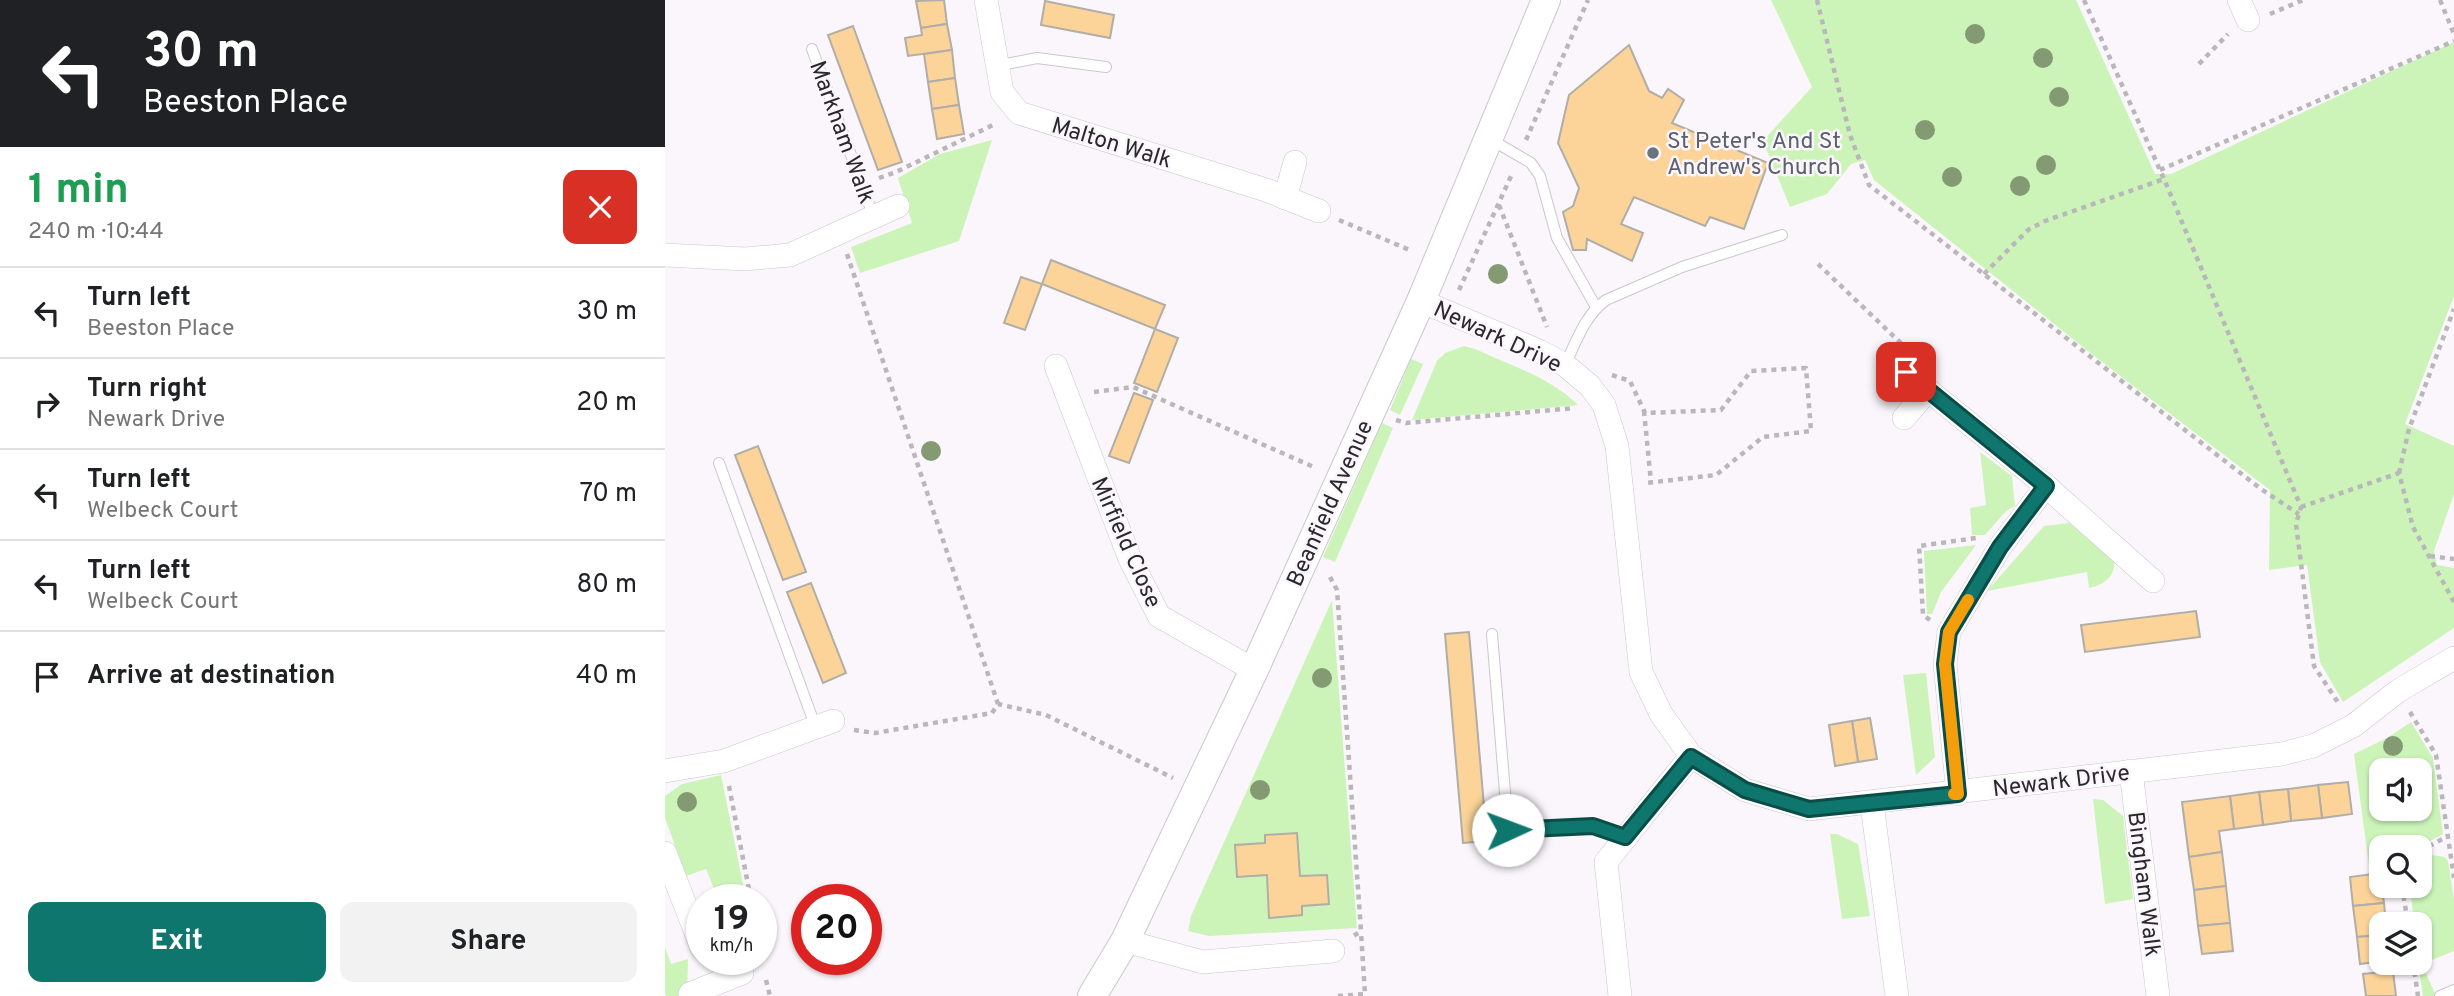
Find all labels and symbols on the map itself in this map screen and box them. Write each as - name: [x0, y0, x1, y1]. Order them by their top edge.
- street label: Markham Walk: [801, 57, 880, 208]
- street label: Malton Walk: [1048, 112, 1175, 176]
- place label: St Peter's And St Andrew's Church: [1667, 128, 1841, 183]
- marker: St Peter's And St Andrew's Church: [1645, 145, 1661, 161]
- street label: Newark Drive: [1428, 296, 1566, 381]
- pin: [1876, 342, 1936, 402]
- street label: Beanfield Avenue: [1282, 416, 1381, 592]
- street label: Mirfield Close: [1083, 473, 1166, 613]
- street label: Newark Drive: [1991, 760, 2132, 805]
- position arrow: [1471, 793, 1545, 867]
- street label: Bingham Walk: [2119, 810, 2166, 959]
- speed limit sign: 20: [791, 884, 882, 975]

